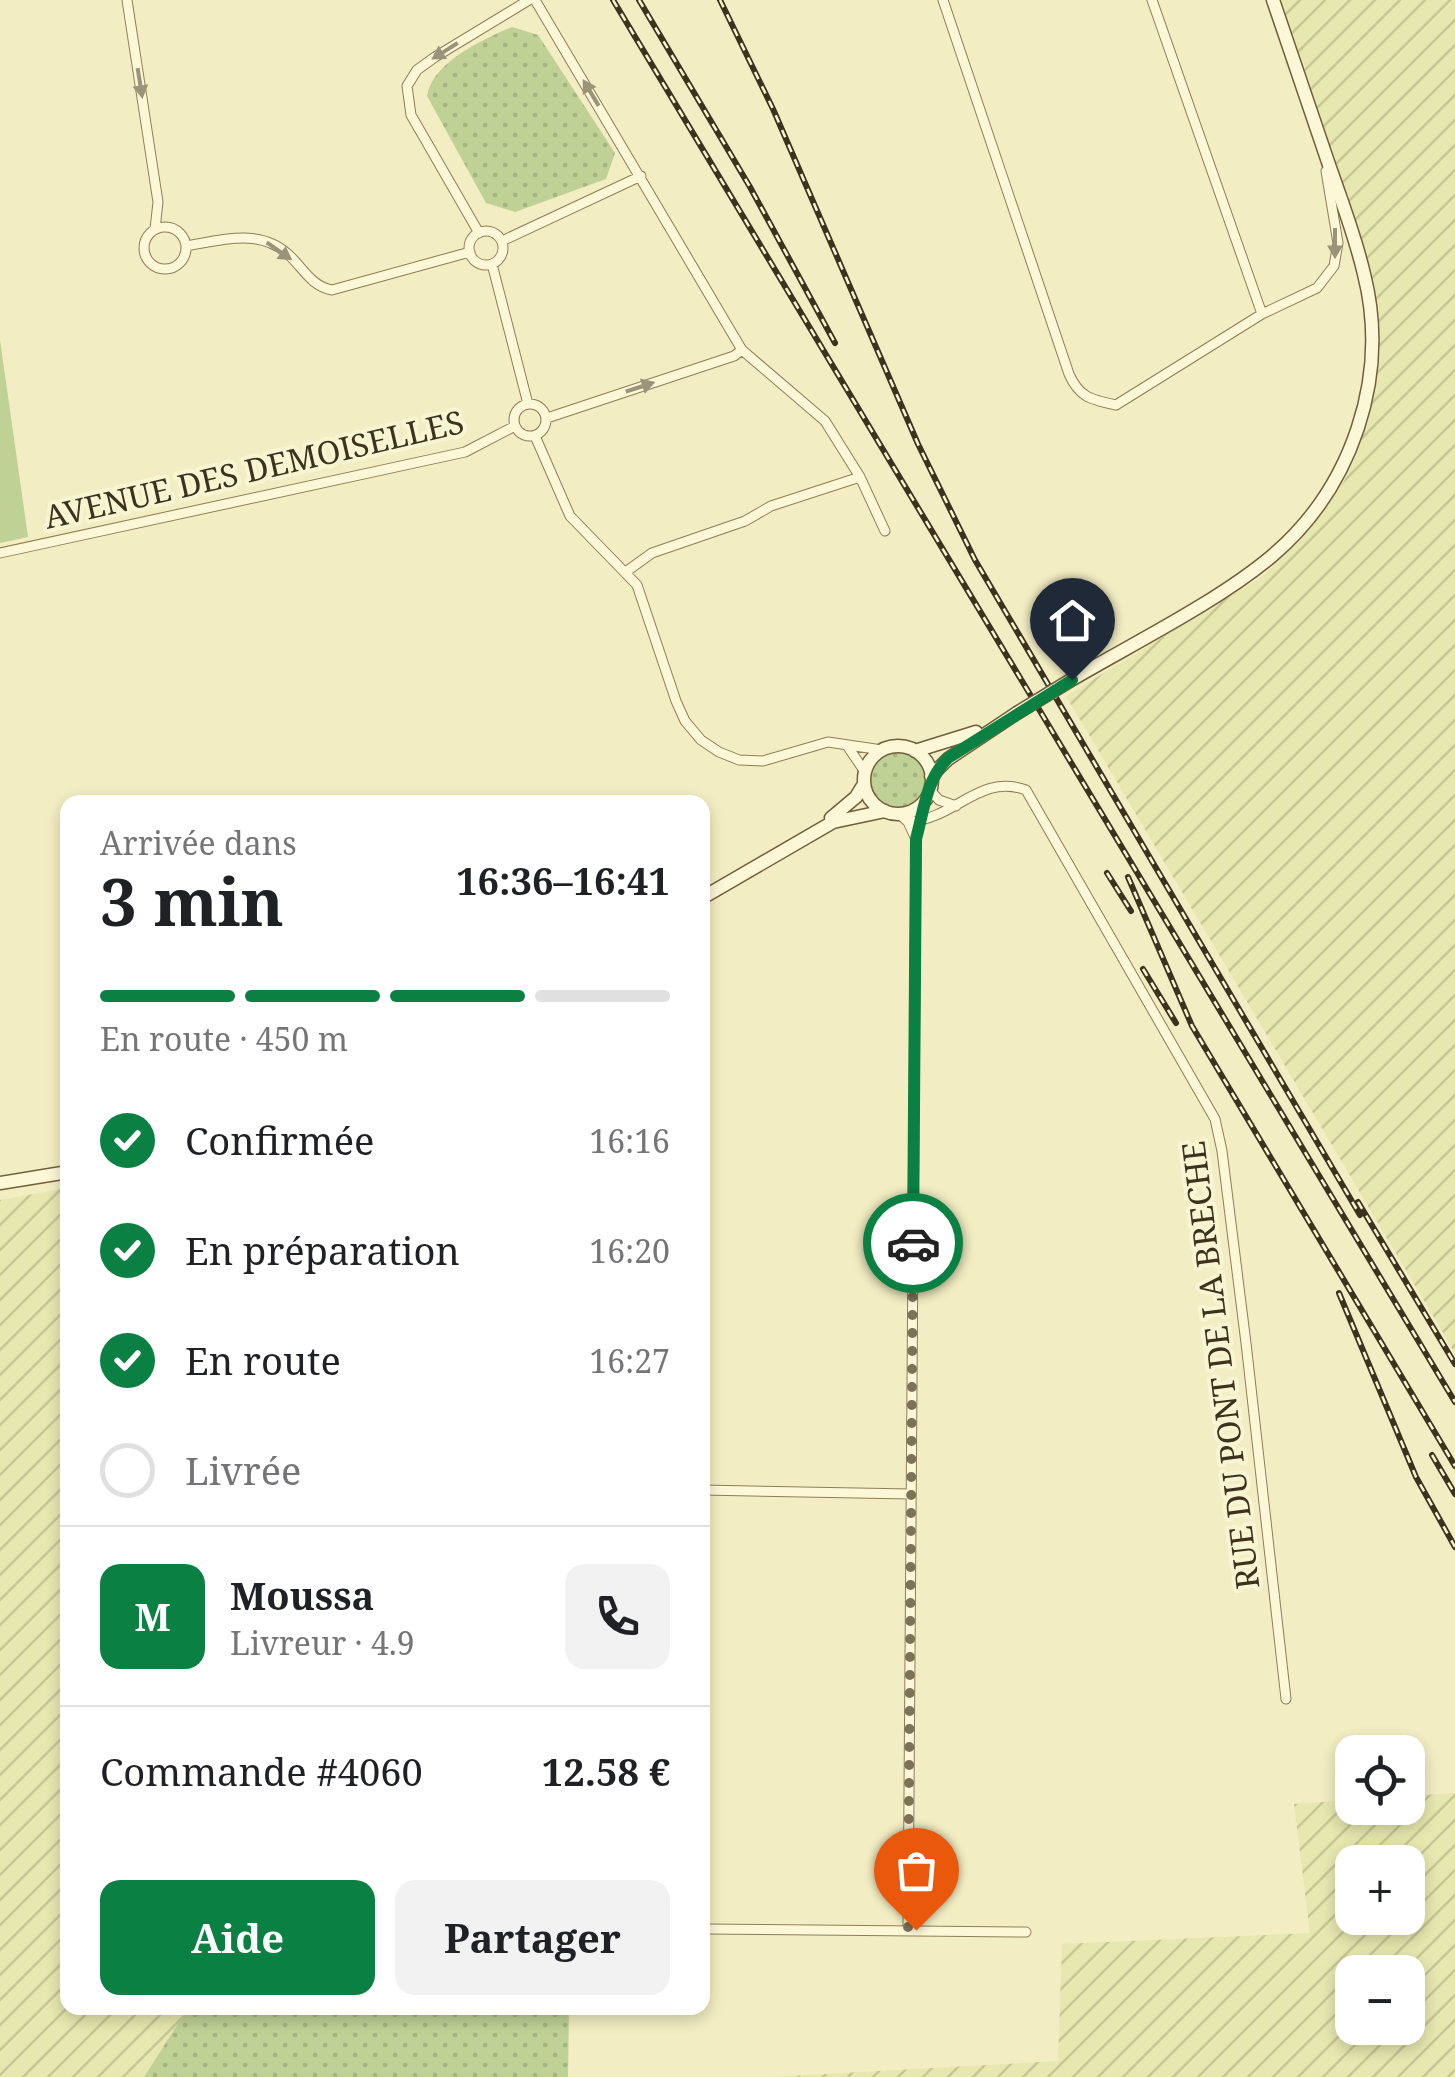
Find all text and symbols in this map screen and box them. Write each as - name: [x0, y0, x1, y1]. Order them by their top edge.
- one-way arrow: [432, 41, 459, 60]
- one-way arrow: [132, 67, 148, 99]
- one-way arrow: [583, 79, 600, 107]
- one-way arrow: [1327, 228, 1343, 259]
- one-way arrow: [266, 241, 293, 260]
- one-way arrow: [625, 379, 655, 394]
- street label: AVENUE DES DEMOISELLES: [40, 399, 468, 538]
- pin: [1030, 578, 1115, 681]
- icon: home: [1045, 593, 1100, 648]
- text: Arrivée dans: [100, 821, 297, 864]
- text: 16:36–16:41: [456, 854, 670, 906]
- text: 3 min: [100, 857, 284, 945]
- text: En route · 450 m: [100, 1017, 348, 1060]
- icon: check: [100, 1113, 155, 1168]
- text: Confirmée: [185, 1114, 374, 1166]
- text: 16:16: [589, 1119, 670, 1162]
- street label: RUE DU PONT DE LA BRECHE: [1171, 1139, 1268, 1592]
- courier: [863, 1193, 963, 1293]
- icon: car: [886, 1216, 941, 1271]
- icon: check: [100, 1223, 155, 1278]
- text: En préparation: [185, 1224, 460, 1276]
- text: 16:20: [589, 1229, 670, 1272]
- icon: check: [100, 1333, 155, 1388]
- text: En route: [185, 1334, 341, 1386]
- text: 16:27: [589, 1339, 670, 1382]
- text: Livrée: [185, 1444, 301, 1496]
- button: phone: [565, 1564, 670, 1669]
- text: Moussa: [230, 1569, 374, 1621]
- text: M: [134, 1590, 171, 1642]
- text: Livreur · 4.9: [230, 1621, 415, 1664]
- map controls: [1335, 1735, 1425, 2045]
- button: locate: [1335, 1735, 1425, 1825]
- text: Commande #4060: [100, 1745, 423, 1797]
- text: 12.58 €: [542, 1745, 670, 1797]
- pin: [874, 1828, 959, 1931]
- icon: bag: [889, 1843, 944, 1898]
- button: +: [1335, 1845, 1425, 1935]
- button: Aide: [100, 1880, 375, 1995]
- button: Partager: [395, 1880, 670, 1995]
- button: −: [1335, 1955, 1425, 2045]

